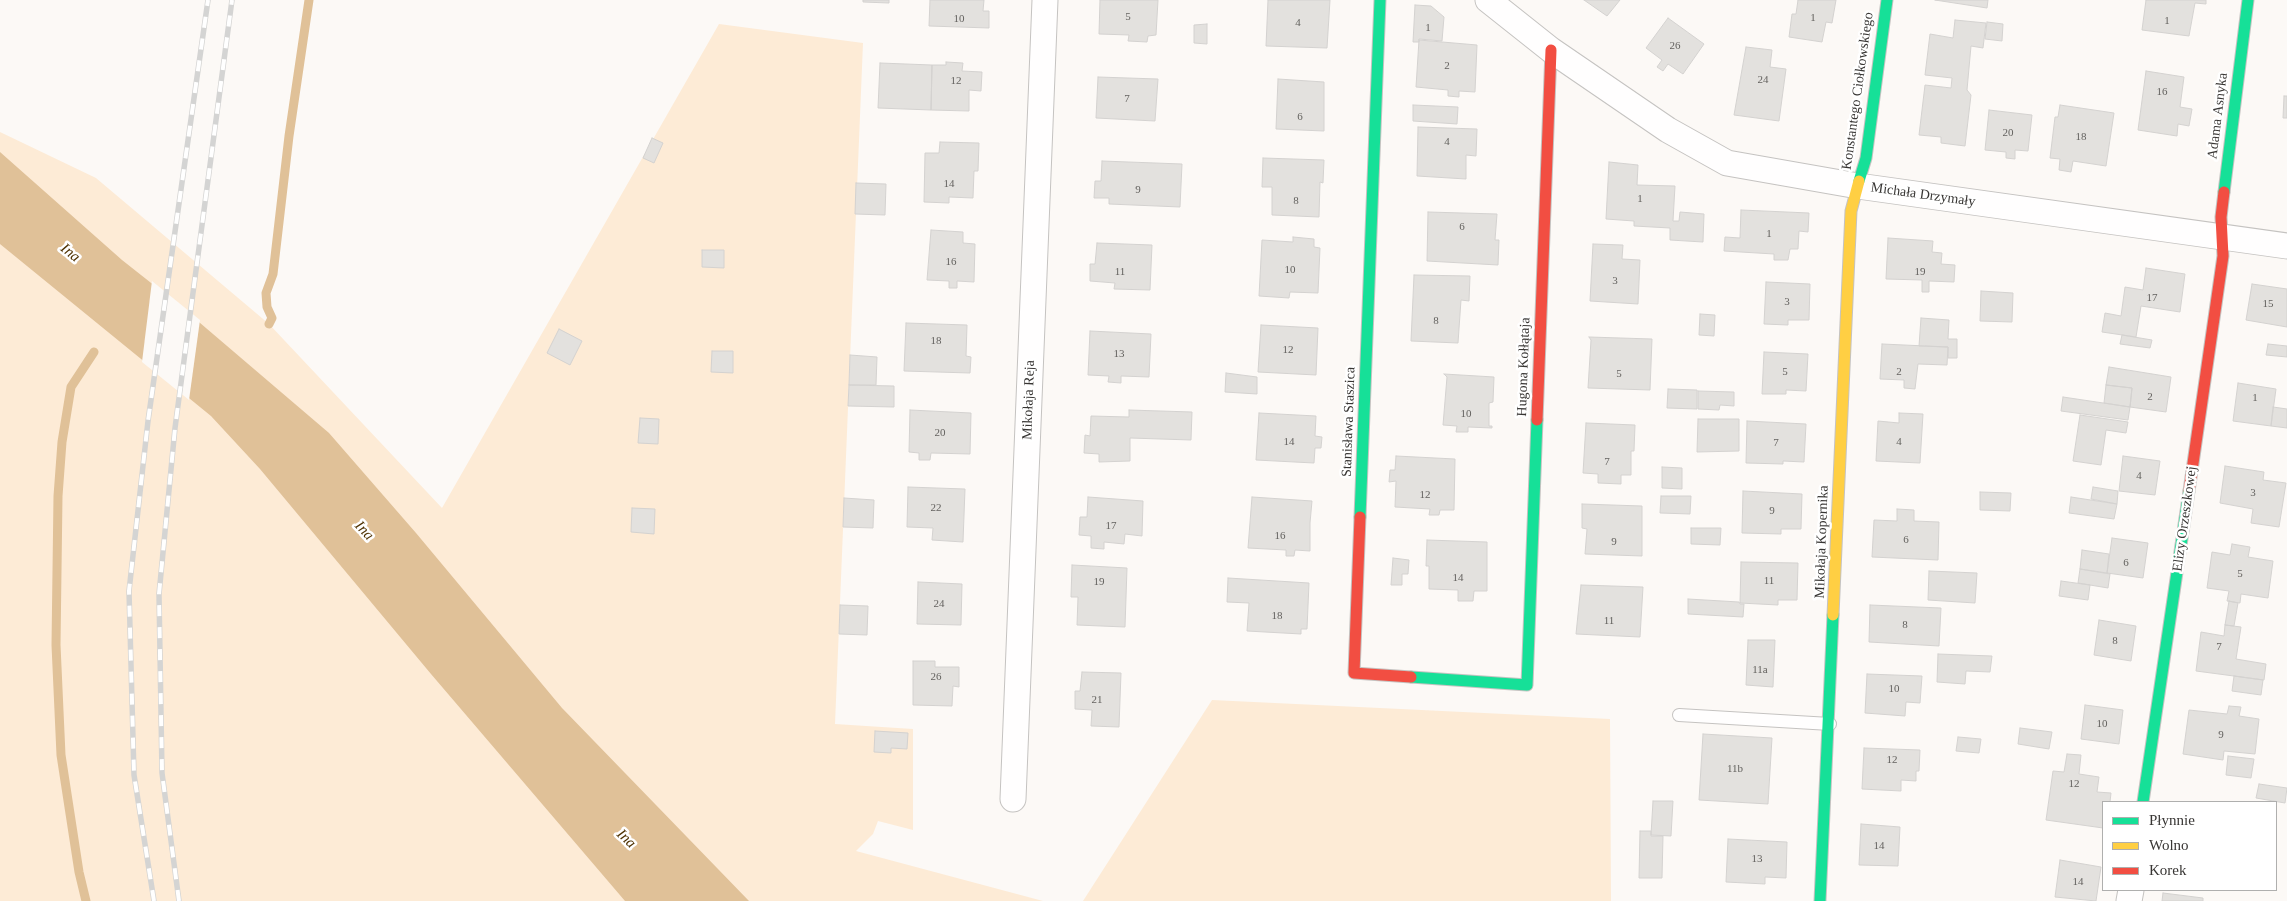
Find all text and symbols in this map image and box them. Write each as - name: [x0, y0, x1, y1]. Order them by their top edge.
- house number: 5: [1125, 10, 1131, 24]
- house number: 1: [1810, 11, 1816, 25]
- street label: Konstantego Ciołkowskiego: [1839, 11, 1877, 171]
- house number: 10: [954, 12, 964, 26]
- house number: 1: [2164, 14, 2170, 28]
- house number: 4: [1295, 16, 1301, 30]
- house number: 1: [1425, 21, 1431, 35]
- house number: 26: [1670, 39, 1680, 53]
- house number: 2: [1444, 59, 1450, 73]
- street label: Adama Asnyka: [2204, 72, 2232, 160]
- house number: 24: [1758, 73, 1769, 87]
- house number: 12: [950, 74, 961, 88]
- house number: 16: [2156, 85, 2168, 99]
- house number: 7: [1124, 92, 1130, 106]
- house number: 6: [1297, 110, 1303, 124]
- house number: 20: [2002, 126, 2014, 140]
- house number: 18: [2076, 130, 2086, 144]
- house number: 4: [1444, 135, 1450, 149]
- house number: 14: [944, 177, 954, 191]
- street label: Michała Drzymały: [1870, 179, 1976, 211]
- house number: 9: [1135, 183, 1141, 197]
- house number: 1: [1637, 192, 1643, 206]
- house number: 8: [1293, 194, 1299, 208]
- house number: 6: [1459, 220, 1465, 234]
- house number: 1: [1766, 227, 1772, 241]
- water label: Ina: [57, 240, 83, 266]
- house number: 16: [946, 255, 956, 269]
- house number: 10: [1284, 263, 1296, 277]
- house number: 11: [1115, 265, 1125, 279]
- house number: 19: [1914, 265, 1926, 279]
- house number: 3: [1612, 274, 1618, 288]
- house number: 17: [2146, 291, 2158, 305]
- house number: 3: [1784, 295, 1790, 309]
- house number: 15: [2262, 297, 2274, 311]
- house number: 8: [1433, 314, 1439, 328]
- street label: Hugona Kołłątaja: [1514, 317, 1534, 417]
- house number: 18: [930, 334, 941, 348]
- house number: 12: [1282, 343, 1294, 357]
- house number: 13: [1114, 347, 1124, 361]
- street label: Mikołaja Reja: [1019, 360, 1039, 440]
- house number: 5: [1782, 365, 1788, 379]
- house number: 2: [1896, 365, 1902, 379]
- street label: Stanisława Staszica: [1339, 367, 1359, 477]
- house number: 5: [1616, 367, 1622, 381]
- house number: 2: [2147, 390, 2153, 404]
- house number: 1: [2252, 391, 2258, 405]
- house number: 10: [1460, 407, 1472, 421]
- house number: 20: [934, 426, 946, 440]
- house number: 14: [1284, 435, 1295, 449]
- house number: 4: [1896, 435, 1902, 449]
- house number: 7: [1773, 436, 1779, 450]
- house number: 7: [1604, 455, 1610, 469]
- street label: Elizy Orzeszkowej: [2169, 465, 2201, 573]
- house number: 4: [2136, 469, 2142, 483]
- street label: Mikołaja Kopernika: [1812, 485, 1832, 599]
- house number: 3: [2250, 486, 2256, 500]
- house number: 12: [1420, 488, 1430, 502]
- house number: 22: [930, 501, 941, 515]
- house number: 9: [1769, 504, 1775, 518]
- water label: Ina: [351, 518, 377, 544]
- house number: 17: [1106, 519, 1116, 533]
- house number: 16: [1274, 529, 1286, 543]
- house number: 6: [1903, 533, 1909, 547]
- house number: 9: [1611, 535, 1617, 549]
- house number: 6: [2123, 556, 2129, 570]
- house number: 5: [2237, 567, 2243, 581]
- house number: 14: [1452, 571, 1464, 585]
- house number: 11: [1764, 574, 1774, 588]
- house number: 19: [1094, 575, 1104, 589]
- house number: 24: [934, 597, 944, 611]
- house number: 18: [1272, 609, 1282, 623]
- house number: 11: [1604, 614, 1614, 628]
- house number: 8: [1902, 618, 1908, 632]
- house number: 8: [2112, 634, 2118, 648]
- house number: 7: [2216, 640, 2222, 654]
- house number: 11a: [1752, 663, 1768, 677]
- house number: 26: [930, 670, 941, 684]
- house number: 10: [1888, 682, 1900, 696]
- house number: 21: [1092, 693, 1102, 707]
- house number: 10: [2096, 717, 2108, 731]
- house number: 9: [2218, 728, 2224, 742]
- house number: 12: [1886, 753, 1898, 767]
- house number: 11b: [1727, 762, 1743, 776]
- house number: 12: [2068, 777, 2080, 791]
- legend: [2102, 801, 2277, 891]
- text: Płynnie: [2149, 812, 2195, 828]
- water label: Ina: [613, 826, 639, 852]
- text: Wolno: [2149, 837, 2189, 853]
- house number: 14: [1874, 839, 1885, 853]
- house number: 13: [1751, 852, 1762, 866]
- text: Korek: [2149, 862, 2187, 878]
- house number: 14: [2072, 875, 2084, 889]

